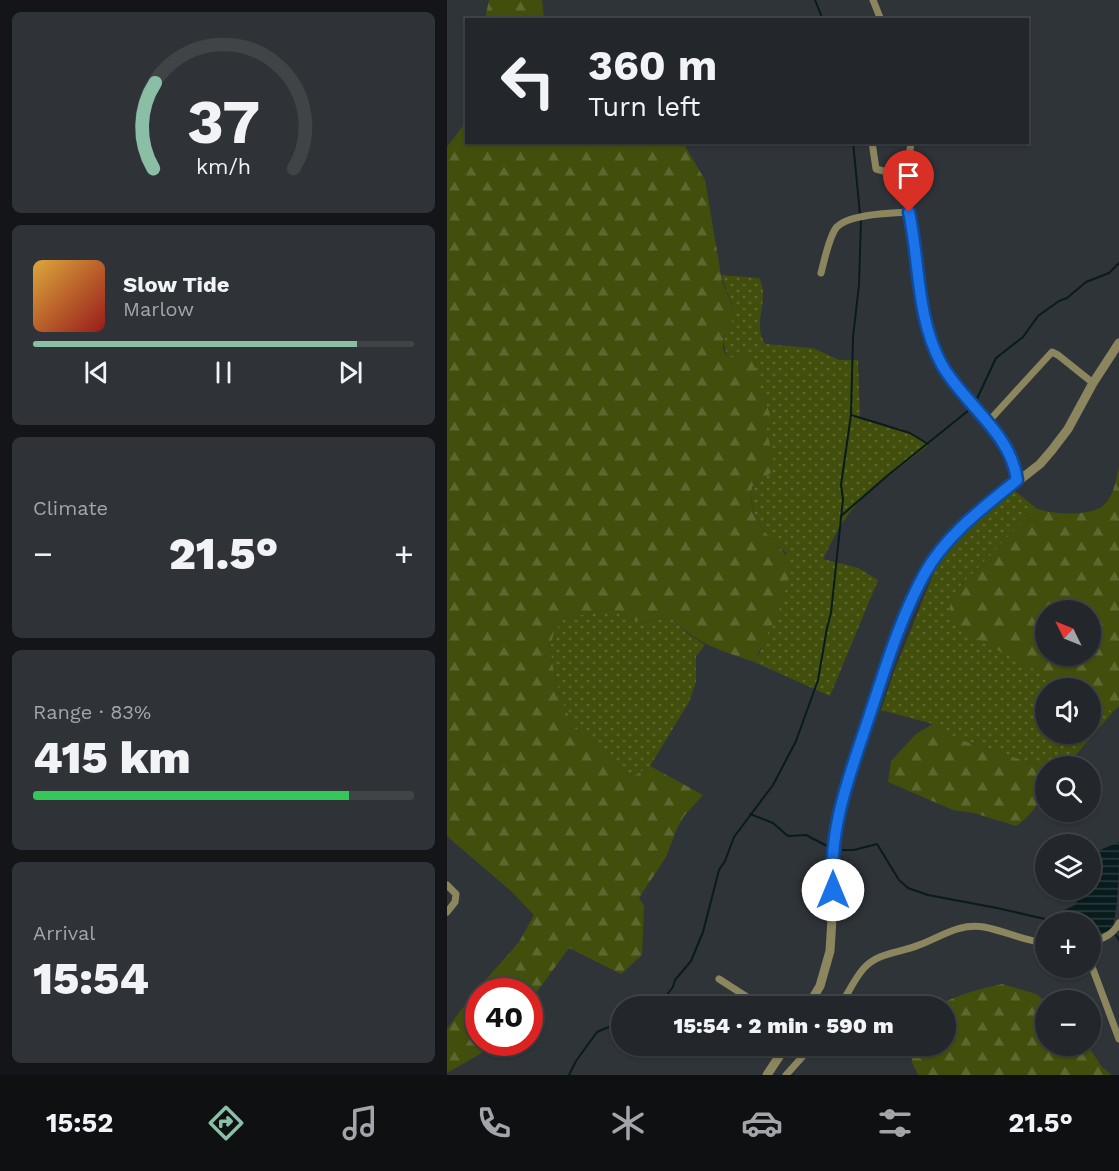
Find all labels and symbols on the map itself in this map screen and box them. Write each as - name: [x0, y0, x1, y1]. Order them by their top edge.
- pin: [883, 150, 934, 212]
- north arrow: [1035, 600, 1101, 666]
- position arrow: [801, 858, 865, 922]
- speed limit sign: 40: [465, 978, 543, 1056]

